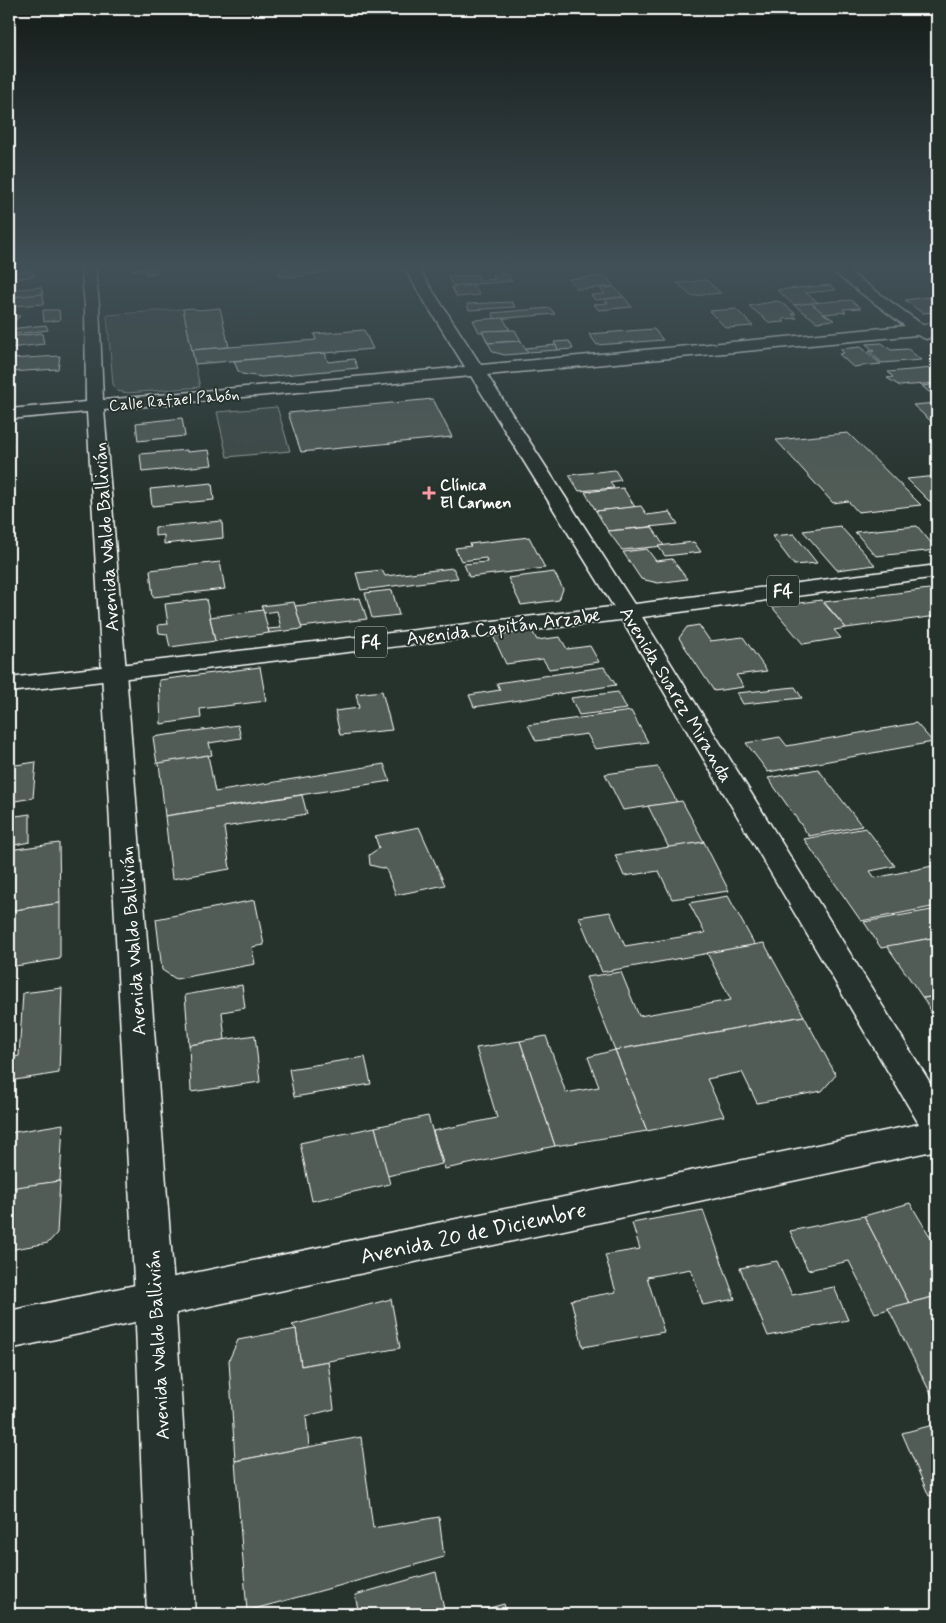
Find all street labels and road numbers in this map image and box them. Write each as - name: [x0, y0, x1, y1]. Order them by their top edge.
- street label: Calle Rafael Pabón: [108, 384, 240, 417]
- street label: Avenida Waldo Ballivián: [87, 441, 126, 633]
- road number: F4: [767, 576, 799, 606]
- street label: Avenida Suarez Miranda: [613, 602, 738, 787]
- street label: Avenida Capitán Arzabe: [405, 603, 602, 652]
- road number: F4: [355, 626, 387, 658]
- street label: Avenida Waldo Ballivián: [114, 845, 153, 1037]
- street label: Avenida 20 de Diciembre: [358, 1196, 589, 1272]
- street label: Avenida Waldo Ballivián: [141, 1249, 176, 1441]

